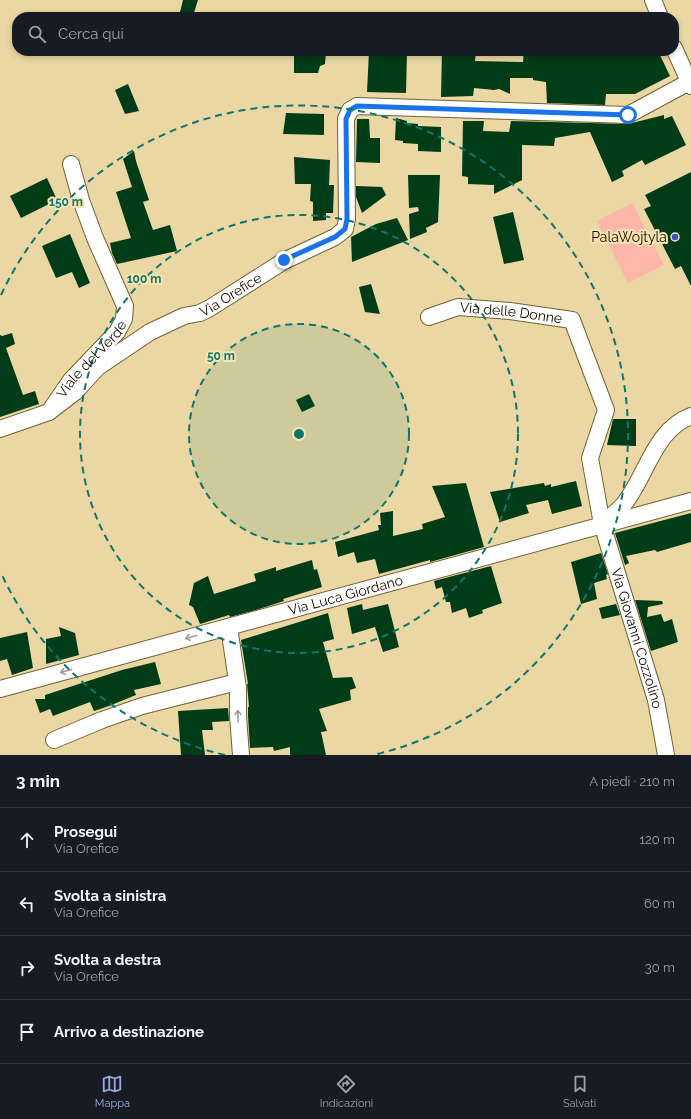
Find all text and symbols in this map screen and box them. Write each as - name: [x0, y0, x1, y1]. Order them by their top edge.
- search box: [12, 12, 679, 56]
- icon: search: [26, 23, 48, 45]
- text: Cerca qui: [58, 25, 124, 43]
- route start: [619, 106, 637, 124]
- text: 150 m: [49, 195, 83, 209]
- place label: PalaWojtyla: [591, 229, 667, 245]
- marker: PalaWojtyla: [670, 232, 680, 242]
- route end: [275, 251, 293, 269]
- street label: Via Orefice: [197, 269, 265, 320]
- text: 100 m: [127, 272, 161, 286]
- street label: Via delle Donne: [459, 299, 563, 326]
- street label: Viale del Verde: [53, 318, 130, 401]
- text: 50 m: [207, 349, 235, 363]
- centre of rings: [292, 427, 306, 441]
- street label: Via Giovanni Cozzolino: [608, 566, 665, 710]
- street label: Via Luca Giordano: [286, 572, 405, 618]
- one-way arrow: [185, 634, 198, 641]
- one-way arrow: [60, 668, 73, 675]
- one-way arrow: [234, 710, 242, 723]
- text: 3 min: [16, 771, 60, 791]
- text: A piedi · 210 m: [589, 774, 675, 789]
- text: Prosegui: [54, 823, 117, 841]
- icon: ahead: [16, 829, 38, 851]
- text: 120 m: [639, 832, 675, 847]
- text: Via Orefice: [54, 841, 119, 856]
- text: Svolta a sinistra: [54, 887, 166, 905]
- icon: left: [16, 893, 38, 915]
- text: 60 m: [644, 896, 675, 911]
- text: Via Orefice: [54, 905, 119, 920]
- text: Svolta a destra: [54, 951, 161, 969]
- icon: right: [16, 957, 38, 979]
- text: 30 m: [645, 960, 675, 975]
- text: Via Orefice: [54, 969, 119, 984]
- icon: arrive: [16, 1021, 38, 1043]
- text: Arrivo a destinazione: [54, 1023, 204, 1041]
- tab: Mappa: [95, 1073, 130, 1110]
- tab: Indicazioni: [320, 1073, 373, 1110]
- tab: Salvati: [563, 1073, 596, 1110]

